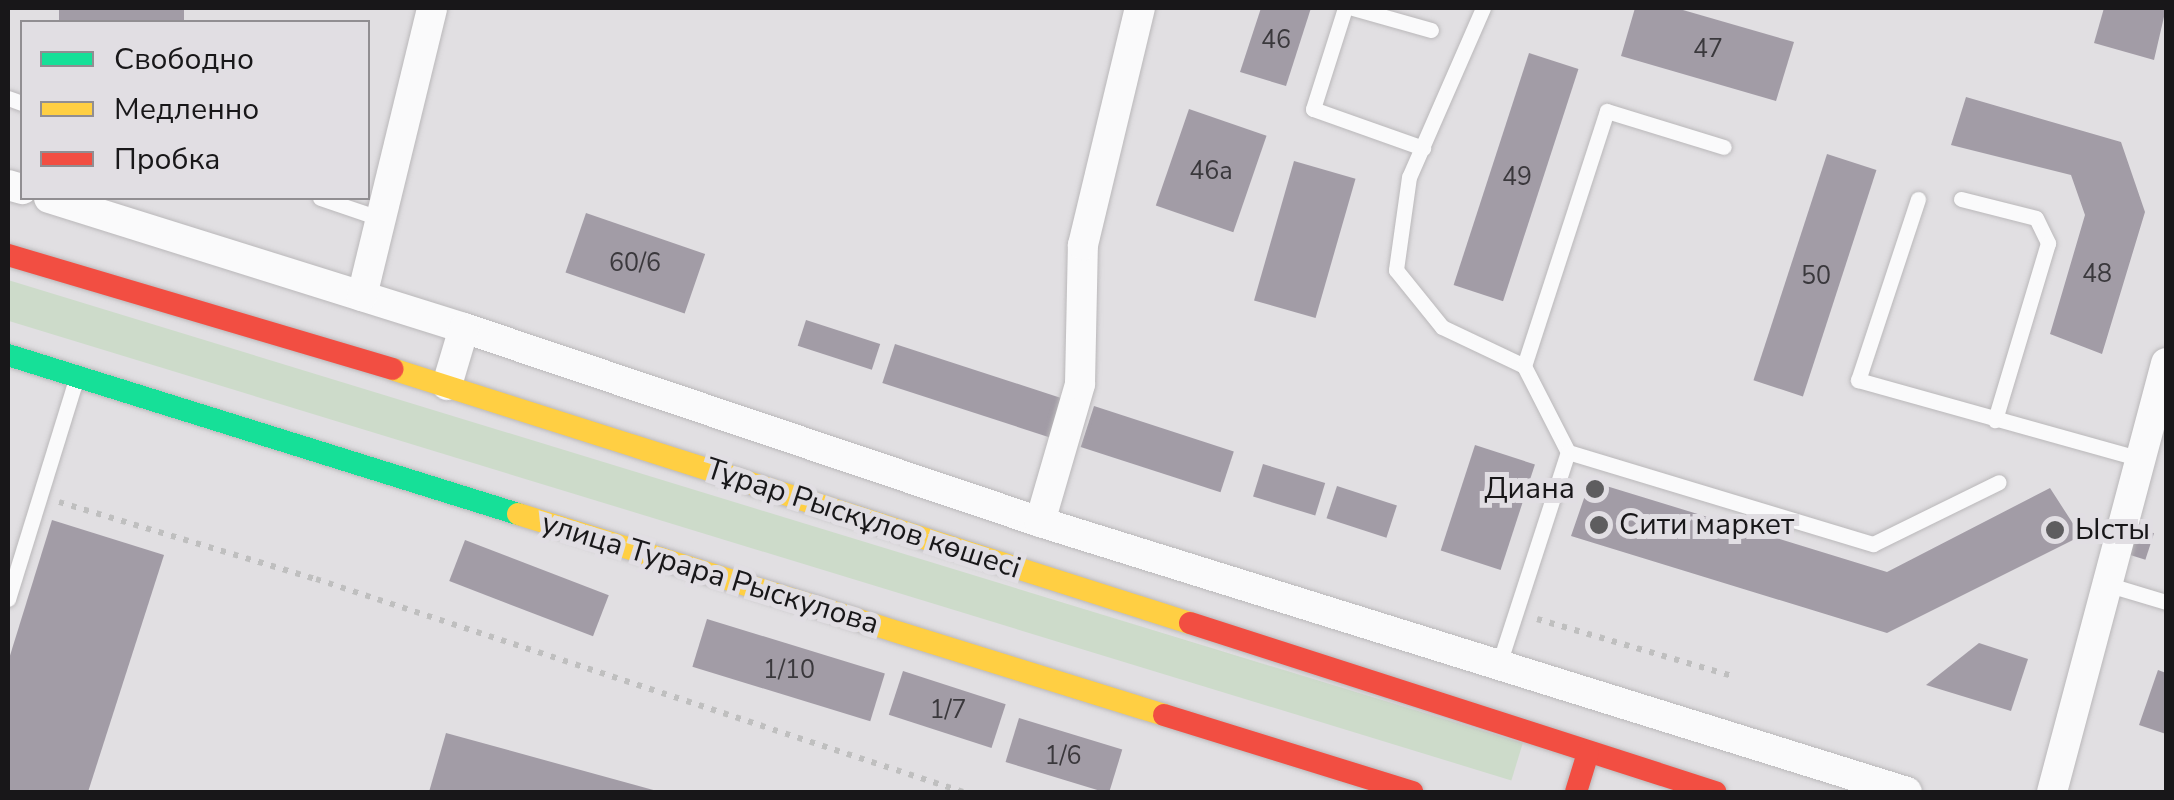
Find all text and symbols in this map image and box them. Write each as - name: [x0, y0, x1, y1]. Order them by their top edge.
- legend: [20, 20, 370, 200]
- house number: 46: [1261, 25, 1291, 55]
- house number: 47: [1693, 34, 1723, 64]
- text: Свободно: [114, 39, 254, 80]
- text: Медленно: [114, 89, 259, 130]
- text: Пробка: [114, 139, 220, 180]
- house number: 46а: [1189, 156, 1233, 186]
- house number: 49: [1502, 162, 1532, 192]
- house number: 60/6: [609, 248, 661, 278]
- house number: 48: [2082, 259, 2112, 289]
- house number: 50: [1801, 261, 1831, 291]
- street label: Тұрар Рыскұлов көшесі: [701, 451, 1025, 587]
- place label: Диана: [1484, 471, 1575, 507]
- marker: Диана: [1584, 478, 1606, 500]
- street label: улица Турара Рыскулова: [537, 506, 883, 642]
- place label: Сити маркет: [1619, 507, 1794, 543]
- place label: Ысты: [2075, 512, 2150, 548]
- marker: Сити маркет: [1588, 514, 1610, 536]
- marker: Ысты: [2044, 519, 2066, 541]
- house number: 1/10: [763, 655, 815, 685]
- house number: 1/7: [929, 695, 967, 725]
- house number: 1/6: [1044, 741, 1082, 771]

